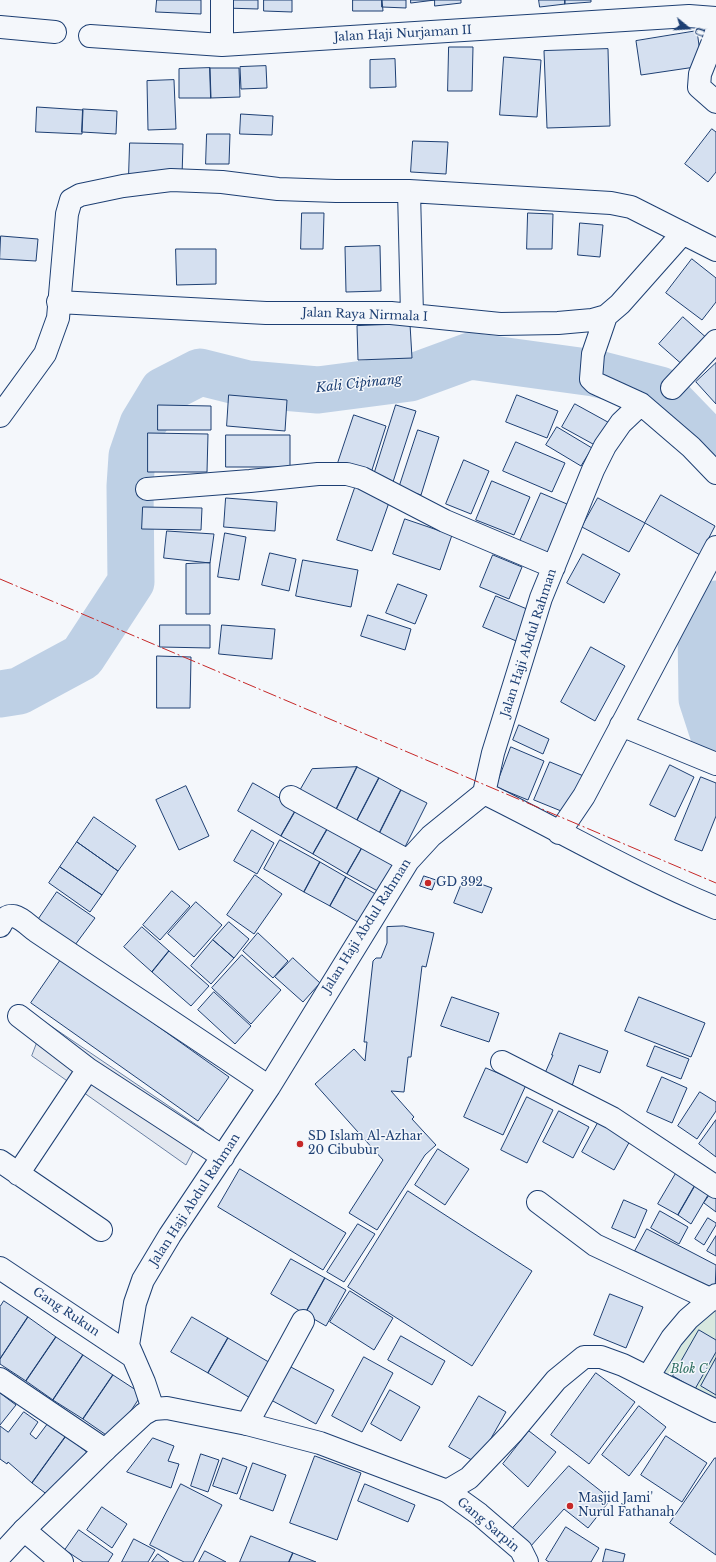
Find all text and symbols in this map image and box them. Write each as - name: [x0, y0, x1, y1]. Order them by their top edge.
- north arrow: [668, 8, 708, 48]
- street label: Jalan Haji Nurjaman II: [334, 23, 472, 45]
- text: U: [691, 25, 708, 38]
- street label: Jalan Raya Nirmala I: [302, 306, 428, 324]
- water label: Kali Cipinang: [315, 372, 403, 396]
- street label: Jalan Haji Abdul Rahman: [498, 567, 560, 719]
- street label: Jalan Haji Abdul Rahman: [320, 856, 414, 996]
- place label: GD 392: [436, 876, 483, 890]
- marker: GD 392: [423, 878, 433, 888]
- place label: SD Islam Al-Azhar 20 Cibubur: [308, 1130, 422, 1158]
- street label: Jalan Haji Abdul Rahman: [147, 1131, 243, 1269]
- marker: SD Islam Al-Azhar 20 Cibubur: [295, 1139, 305, 1149]
- street label: Gang Rukun: [30, 1284, 102, 1340]
- park label: Blok C: [671, 1363, 707, 1377]
- place label: Masjid Jami' Nurul Fathanah: [578, 1492, 675, 1520]
- street label: Gang Sarpin: [454, 1495, 522, 1555]
- marker: Masjid Jami' Nurul Fathanah: [565, 1501, 575, 1511]

